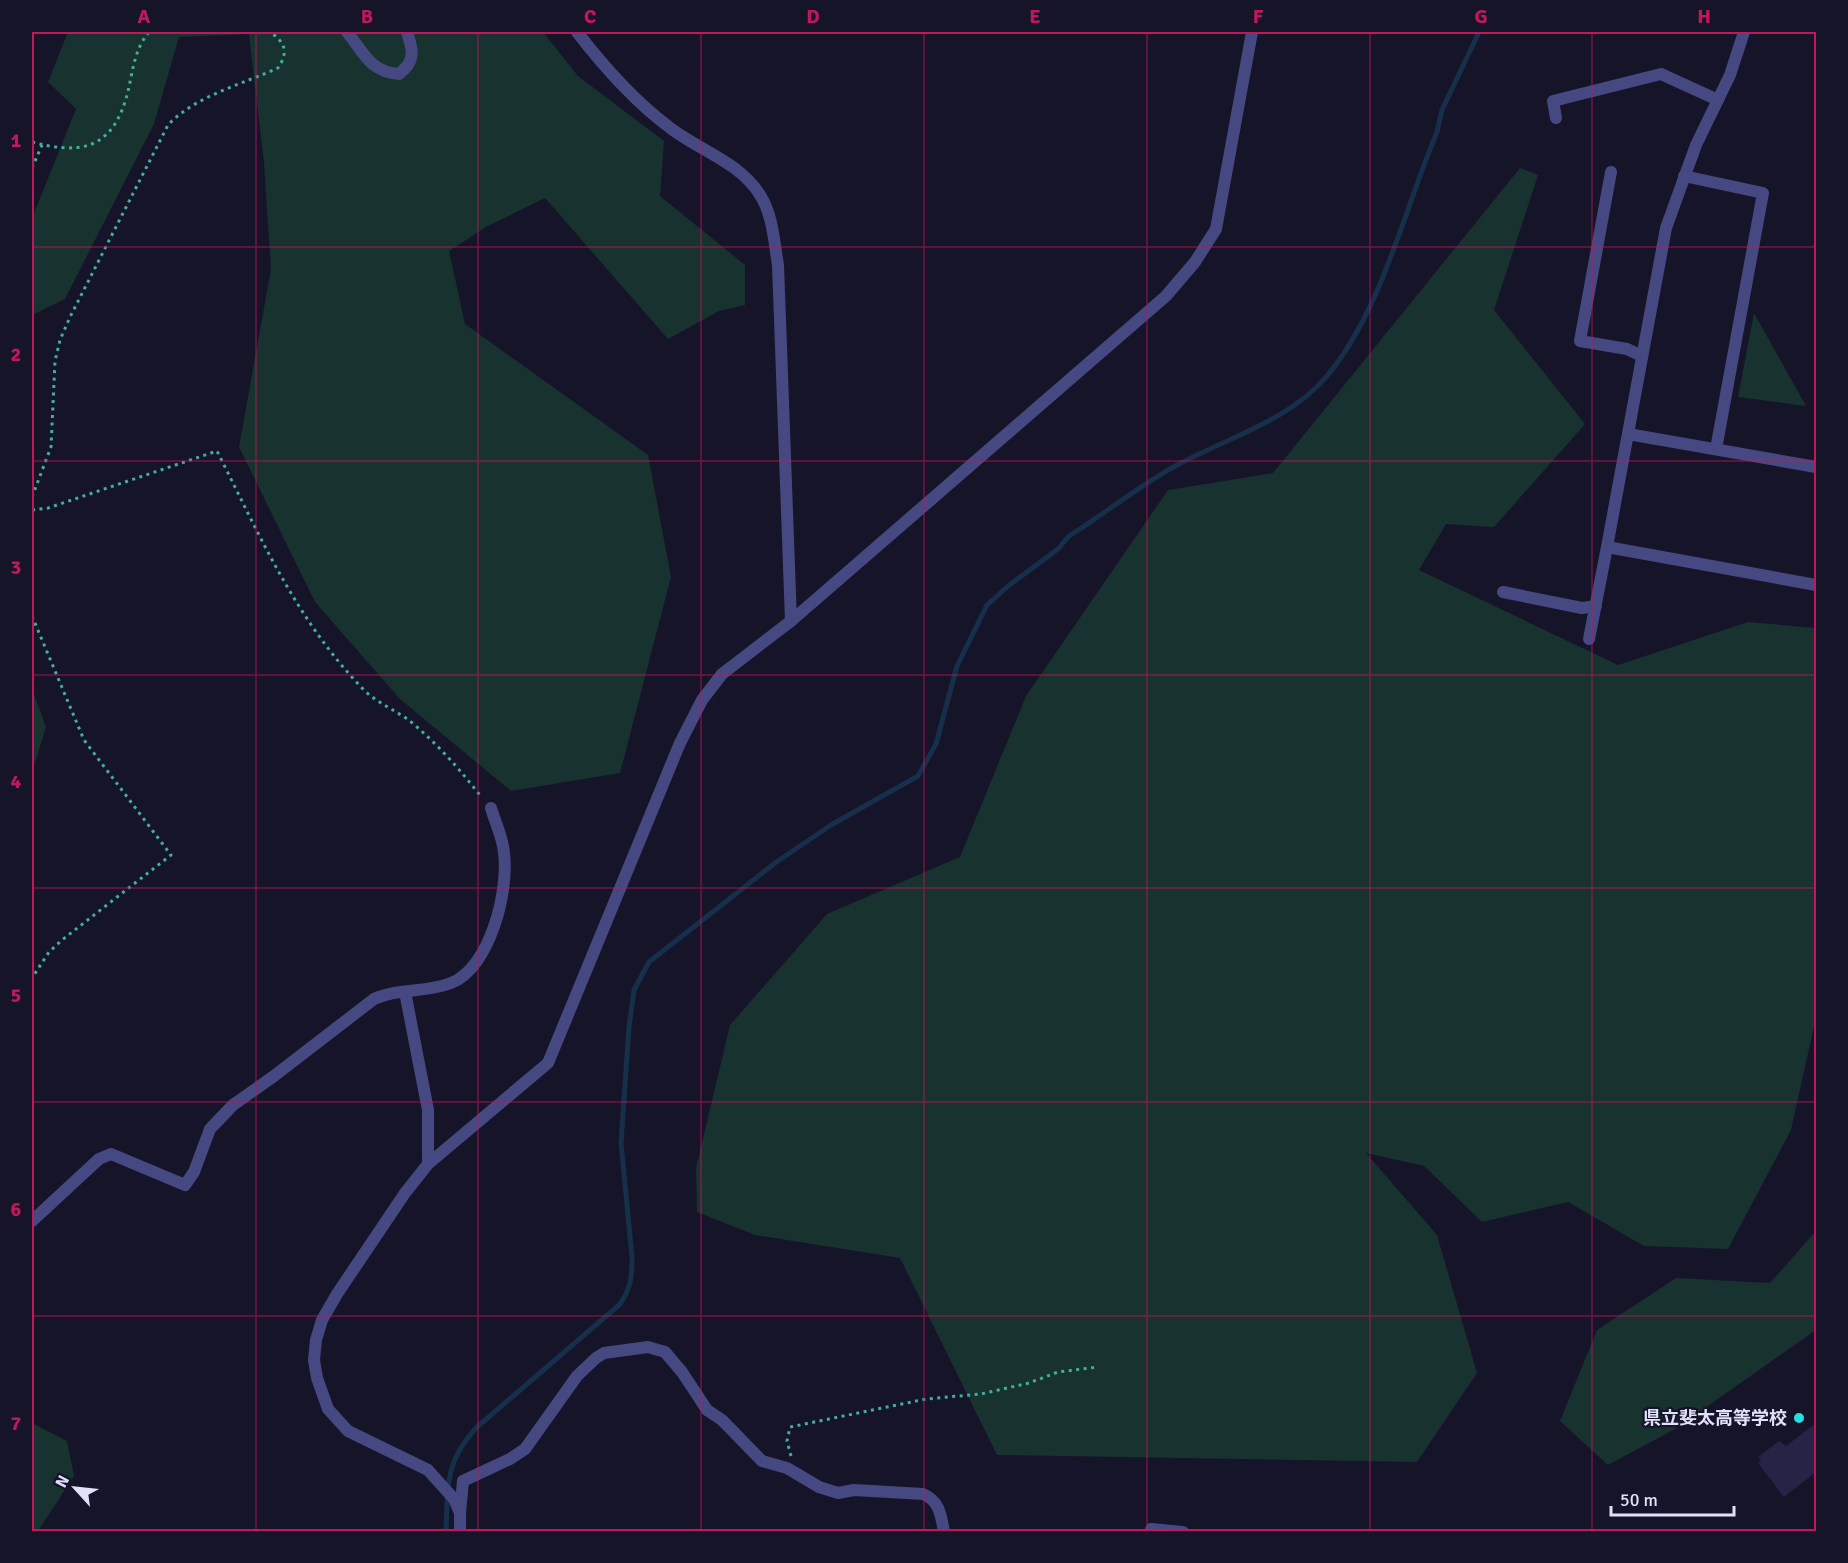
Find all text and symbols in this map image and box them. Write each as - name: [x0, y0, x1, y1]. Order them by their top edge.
- text: A: [138, 4, 151, 29]
- text: B: [361, 4, 373, 29]
- text: C: [584, 4, 596, 29]
- text: D: [806, 4, 820, 29]
- text: E: [1029, 4, 1041, 29]
- text: F: [1253, 4, 1264, 29]
- text: G: [1474, 4, 1488, 29]
- text: H: [1697, 4, 1711, 29]
- text: 1: [11, 128, 22, 153]
- text: 2: [11, 342, 21, 367]
- text: 3: [11, 555, 21, 580]
- text: 4: [11, 769, 22, 794]
- text: 5: [11, 983, 21, 1008]
- text: 6: [11, 1197, 22, 1222]
- place label: 県立斐太高等学校: [1643, 1407, 1787, 1429]
- text: 7: [11, 1411, 22, 1436]
- marker: 県立斐太高等学校: [1792, 1411, 1806, 1425]
- north arrow: [45, 1458, 105, 1518]
- text: N: [51, 1472, 74, 1491]
- scale bar: [1611, 1479, 1734, 1517]
- text: 50 m: [1620, 1489, 1658, 1511]

